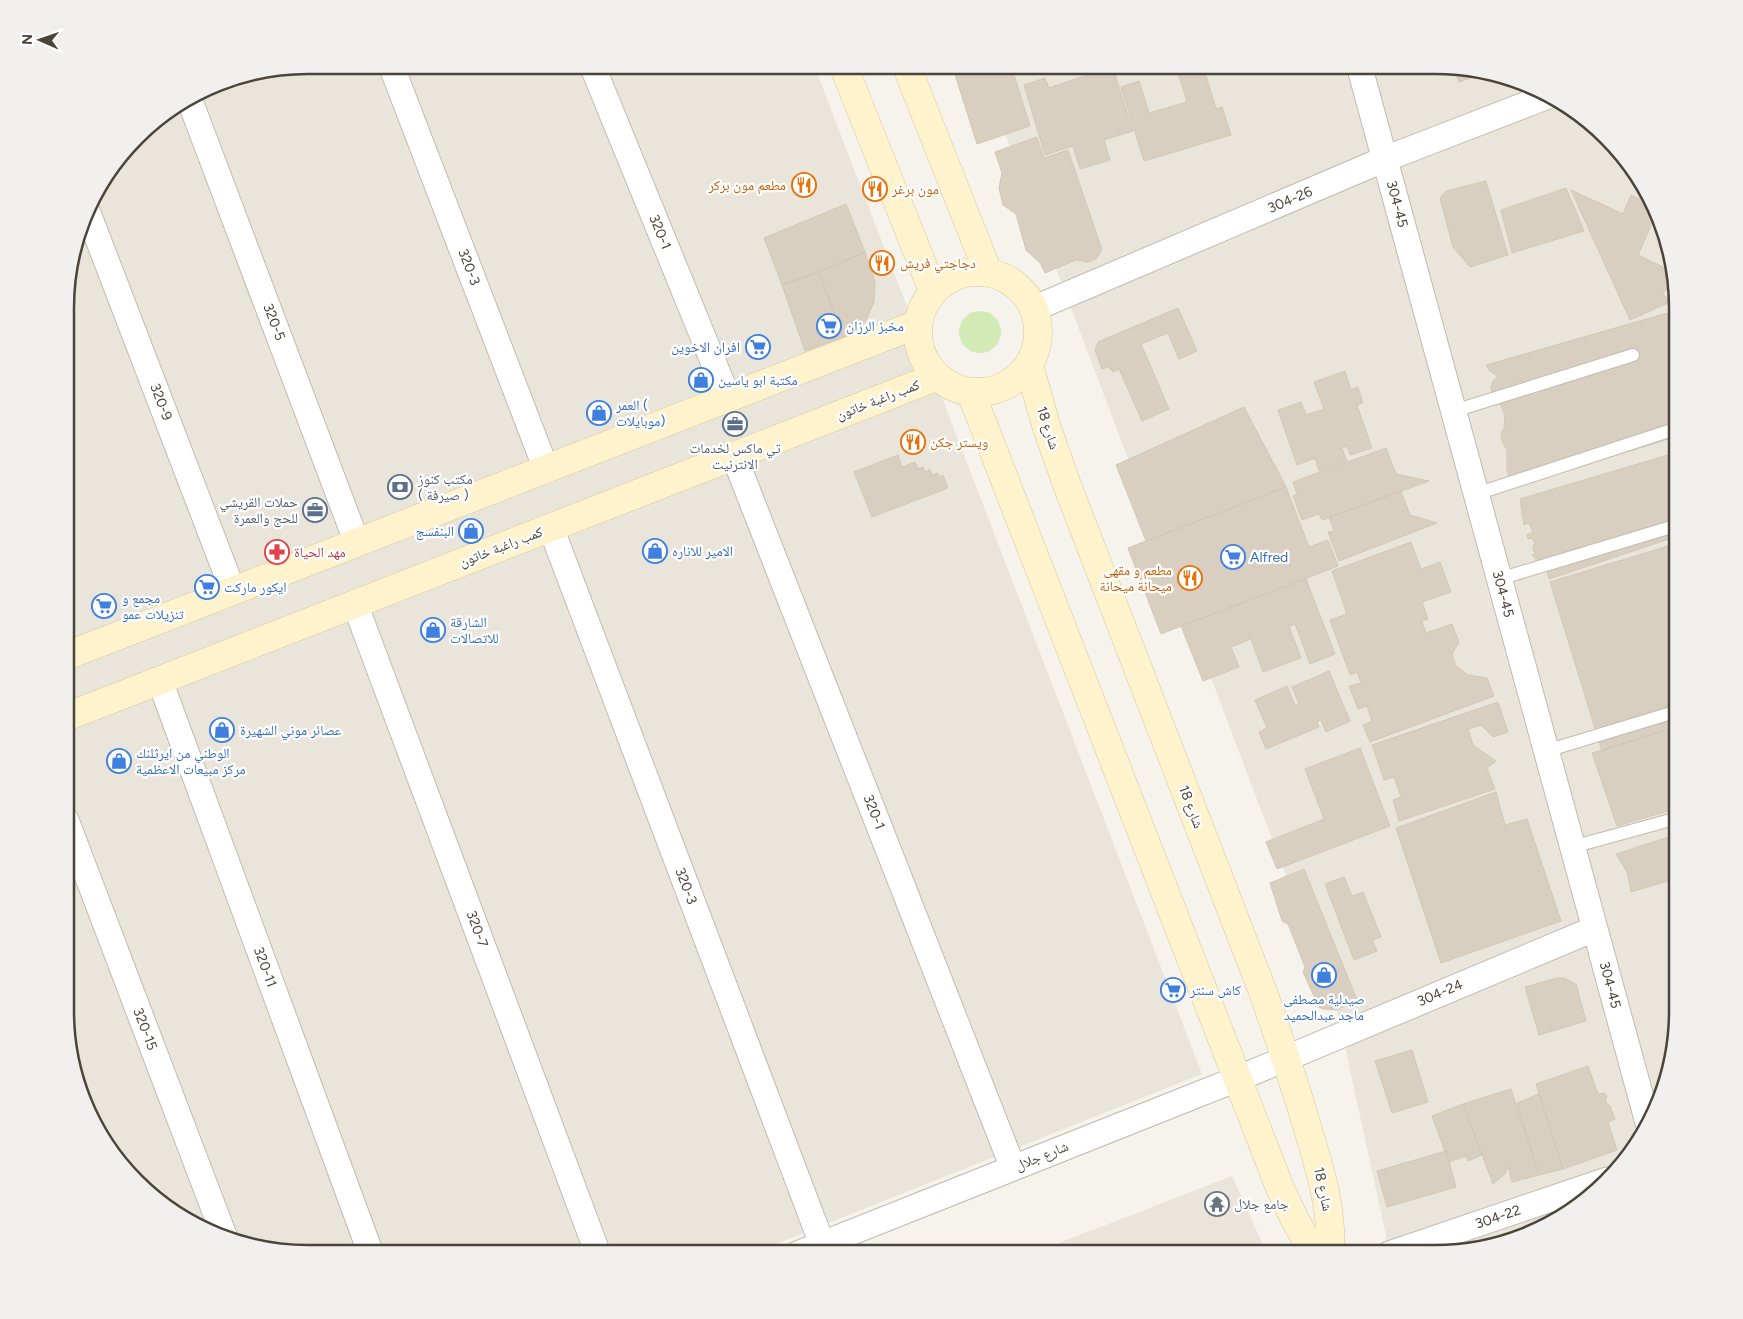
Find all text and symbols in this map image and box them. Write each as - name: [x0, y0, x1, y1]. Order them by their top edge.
- north arrow: [15, 15, 65, 65]
- text: N: [19, 34, 36, 45]
- restaurant icon: مطعم مون بركر: [791, 172, 817, 198]
- restaurant icon: مون برغر: [862, 176, 888, 202]
- place label: مطعم مون بركر: [708, 177, 786, 195]
- street label: 304-45: [1383, 179, 1411, 229]
- place label: مون برغر: [891, 181, 939, 198]
- street label: 304-26: [1265, 183, 1315, 217]
- street label: 320-1: [645, 212, 675, 252]
- street label: 320-3: [454, 246, 484, 288]
- restaurant icon: دجاجتي فريش: [869, 250, 895, 276]
- place label: دجاجتي فريش: [900, 255, 976, 274]
- street label: 320-5: [259, 301, 289, 343]
- supermarket icon: مخبز الرزان: [816, 313, 842, 339]
- place label: مخبز الرزان: [846, 318, 904, 335]
- supermarket icon: افران الاخوين: [745, 334, 771, 360]
- place label: افران الاخوين: [671, 339, 740, 356]
- shop icon: مكتبة ابو ياسين: [688, 367, 714, 393]
- place label: مكتبة ابو ياسين: [718, 372, 798, 389]
- street label: كمب راغبة خاتون: [834, 376, 922, 424]
- street label: 320-9: [146, 381, 176, 423]
- place label: العمر ( موبايلات): [615, 397, 665, 430]
- shop icon: العمر ( موبايلات): [586, 400, 612, 426]
- street label: شارع 18: [1032, 404, 1063, 452]
- office icon: تي ماكس لخدمات الانترنيت: [722, 411, 748, 437]
- restaurant icon: ويستر جكن: [900, 429, 926, 455]
- place label: ويستر جكن: [930, 434, 988, 451]
- place label: تي ماكس لخدمات الانترنيت: [690, 440, 781, 473]
- place label: مكتب كنوز ( صيرفة ): [417, 471, 473, 504]
- bank icon: مكتب كنوز ( صيرفة ): [387, 474, 413, 500]
- place label: حملات القريشي للحج والعمرة: [219, 494, 298, 528]
- office icon: حملات القريشي للحج والعمرة: [302, 497, 328, 523]
- shop icon: البنفسج: [458, 518, 484, 544]
- place label: البنفسج: [416, 523, 454, 541]
- street label: كمب راغبة خاتون: [457, 523, 545, 571]
- shop icon: الامير للاناره: [642, 538, 668, 564]
- pharmacy icon: مهد الحياة: [264, 539, 290, 565]
- place label: الامير للاناره: [672, 543, 733, 560]
- place label: مهد الحياة: [294, 544, 346, 561]
- supermarket icon: Alfred: [1220, 544, 1246, 570]
- place label: Alfred: [1250, 549, 1288, 566]
- place label: مطعم و مقهى ميحانة ميحانة: [1100, 562, 1172, 595]
- restaurant icon: مطعم و مقهى ميحانة ميحانة: [1177, 565, 1203, 591]
- street label: 304-45: [1489, 569, 1517, 619]
- supermarket icon: ايكور ماركت: [194, 574, 220, 600]
- place label: ايكور ماركت: [224, 579, 287, 596]
- place label: مجمع و تنزيلات عمو: [122, 590, 184, 623]
- supermarket icon: مجمع و تنزيلات عمو: [91, 593, 117, 619]
- place label: الشارقة للاتصالات: [450, 614, 499, 647]
- shop icon: الشارقة للاتصالات: [420, 617, 446, 643]
- shop icon: عصائر موني الشهيرة: [209, 717, 235, 743]
- place label: عصائر موني الشهيرة: [240, 722, 342, 741]
- place label: الوطني من ايرثلنك مركز مبيعات الاعظمية: [136, 745, 246, 778]
- shop icon: الوطني من ايرثلنك مركز مبيعات الاعظمية: [106, 748, 132, 774]
- street label: شارع 18: [1174, 783, 1207, 831]
- street label: 320-1: [860, 792, 888, 832]
- street label: 320-3: [671, 865, 701, 907]
- street label: 320-7: [463, 908, 492, 950]
- street label: 320-11: [250, 944, 280, 990]
- street label: 304-45: [1596, 960, 1624, 1010]
- shop icon: صيدلية مصطفى ماجد عبدالحميد: [1311, 962, 1337, 988]
- street label: 304-24: [1415, 976, 1466, 1010]
- supermarket icon: كاش سنتر: [1160, 977, 1186, 1003]
- place label: كاش سنتر: [1189, 982, 1241, 999]
- place label: صيدلية مصطفى ماجد عبدالحميد: [1283, 991, 1365, 1024]
- street label: 320-15: [129, 1005, 161, 1053]
- street label: شارع جلال: [1013, 1138, 1071, 1175]
- street label: شارع 18: [1309, 1165, 1336, 1213]
- temple icon: جامع جلال: [1204, 1191, 1230, 1217]
- place label: جامع جلال: [1234, 1196, 1289, 1214]
- street label: 304-22: [1473, 1201, 1523, 1233]

